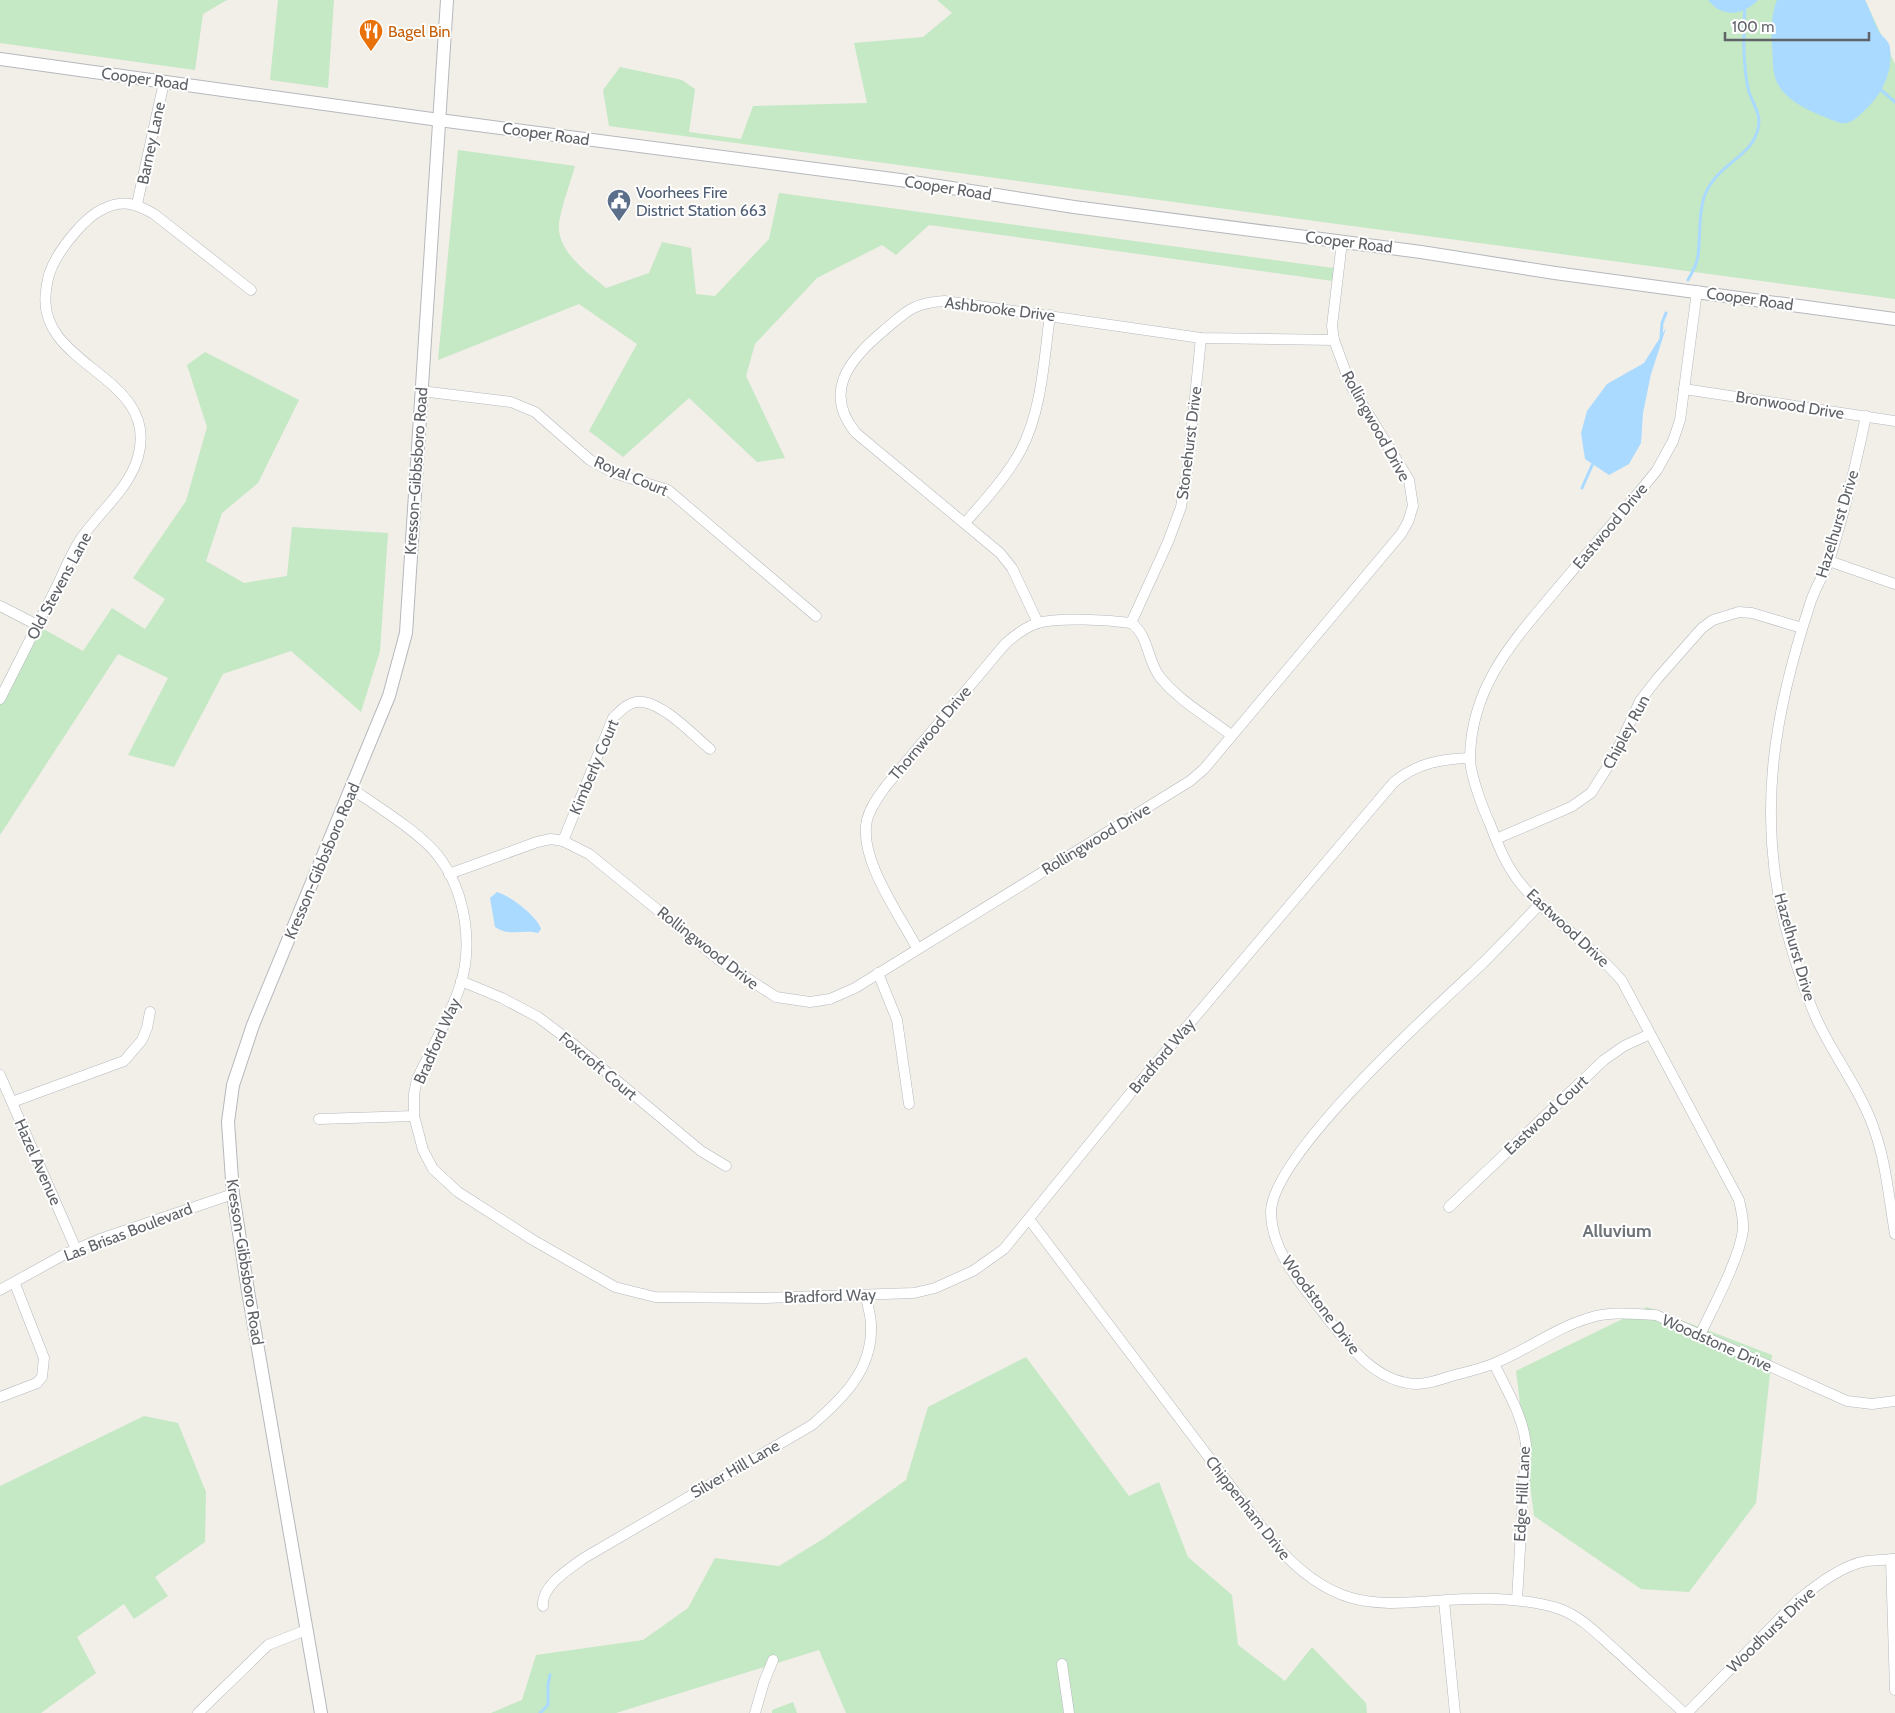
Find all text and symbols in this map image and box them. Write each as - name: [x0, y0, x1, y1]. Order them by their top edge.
- scale bar: [1725, 10, 1869, 42]
- restaurant icon: Bagel Bin: [358, 18, 384, 52]
- text: 100 m: [1732, 18, 1774, 36]
- place label: Bagel Bin: [388, 22, 451, 41]
- street label: Cooper Road: [100, 63, 190, 95]
- street label: Barney Lane: [133, 100, 169, 186]
- street label: Cooper Road: [501, 118, 591, 150]
- street label: Cooper Road: [903, 172, 993, 204]
- place label: Voorhees Fire District Station 663: [636, 183, 767, 220]
- public building icon: Voorhees Fire District Station 663: [606, 188, 632, 222]
- street label: Cooper Road: [1304, 227, 1394, 257]
- street label: Cooper Road: [1705, 283, 1795, 315]
- street label: Ashbrooke Drive: [944, 293, 1056, 325]
- street label: Rollingwood Drive: [1338, 367, 1414, 485]
- street label: Stonehurst Drive: [1173, 385, 1205, 501]
- street label: Kresson-Gibbsboro Road: [401, 387, 431, 555]
- street label: Bronwood Drive: [1734, 387, 1846, 423]
- street label: Royal Court: [591, 452, 671, 500]
- street label: Hazelhurst Drive: [1812, 468, 1862, 580]
- street label: Eastwood Drive: [1569, 479, 1651, 573]
- street label: Old Stevens Lane: [23, 529, 95, 643]
- street label: Thornwood Drive: [885, 682, 975, 784]
- street label: Chipley Run: [1599, 692, 1653, 772]
- street label: Kimberly Court: [565, 716, 623, 817]
- street label: Kresson-Gibbsboro Road: [280, 780, 364, 942]
- street label: Rollingwood Drive: [1038, 799, 1154, 879]
- street label: Eastwood Drive: [1523, 885, 1613, 971]
- street label: Hazelhurst Drive: [1770, 891, 1820, 1003]
- street label: Rollingwood Drive: [653, 902, 763, 994]
- street label: Bradford Way: [410, 995, 464, 1087]
- street label: Bradford Way: [1125, 1015, 1199, 1097]
- street label: Foxcroft Court: [555, 1028, 641, 1104]
- street label: Eastwood Court: [1500, 1071, 1592, 1159]
- street label: Hazel Avenue: [11, 1116, 65, 1208]
- street label: Kresson-Gibbsboro Road: [222, 1178, 268, 1346]
- street label: Las Brisas Boulevard: [61, 1199, 195, 1265]
- district label: Alluvium: [1582, 1220, 1652, 1242]
- street label: Woodstone Drive: [1278, 1252, 1364, 1358]
- street label: Bradford Way: [784, 1285, 876, 1307]
- street label: Woodstone Drive: [1659, 1310, 1775, 1376]
- street label: Silver Hill Lane: [687, 1436, 783, 1502]
- street label: Edge Hill Lane: [1510, 1446, 1534, 1542]
- street label: Chippenham Drive: [1201, 1452, 1295, 1564]
- street label: Woodhurst Drive: [1723, 1583, 1819, 1677]

